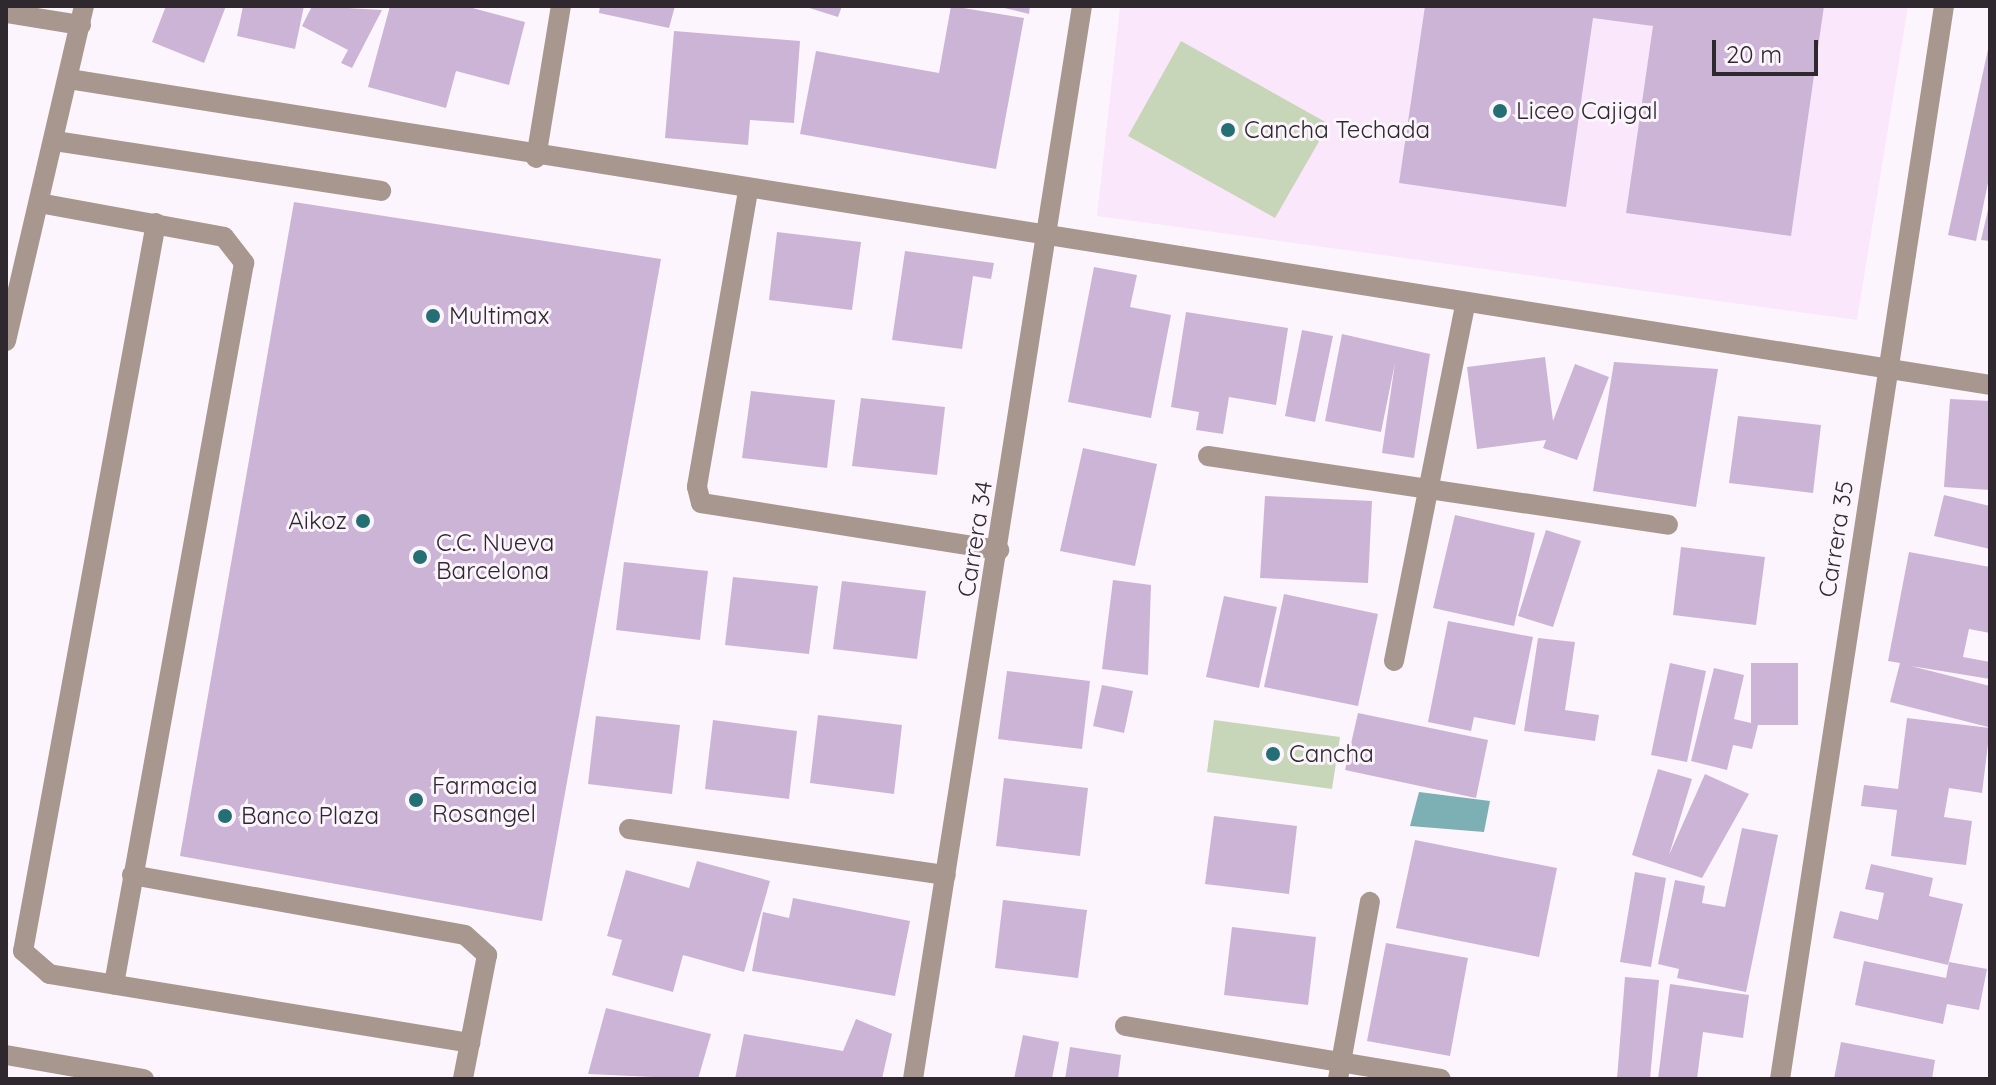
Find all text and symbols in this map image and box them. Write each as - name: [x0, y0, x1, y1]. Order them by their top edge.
- scale bar: [1716, 24, 1822, 74]
- text: 20 m: [1726, 39, 1782, 69]
- place label: Liceo Cajigal: [1516, 97, 1658, 125]
- marker: Liceo Cajigal: [1491, 102, 1509, 120]
- place label: Cancha Techada: [1244, 116, 1430, 144]
- marker: Cancha Techada: [1219, 121, 1237, 139]
- place label: Multimax: [449, 302, 549, 330]
- marker: Multimax: [424, 307, 442, 325]
- street label: Carrera 34: [952, 479, 998, 599]
- street label: Carrera 35: [1813, 479, 1859, 599]
- place label: Aikoz: [288, 507, 347, 535]
- marker: Aikoz: [354, 512, 372, 530]
- place label: C.C. Nueva Barcelona: [436, 529, 554, 585]
- marker: C.C. Nueva Barcelona: [411, 548, 429, 566]
- place label: Cancha: [1289, 740, 1374, 768]
- marker: Cancha: [1264, 745, 1282, 763]
- place label: Farmacia Rosangel: [432, 772, 537, 828]
- marker: Farmacia Rosangel: [407, 791, 425, 809]
- place label: Banco Plaza: [241, 802, 379, 830]
- marker: Banco Plaza: [216, 807, 234, 825]

